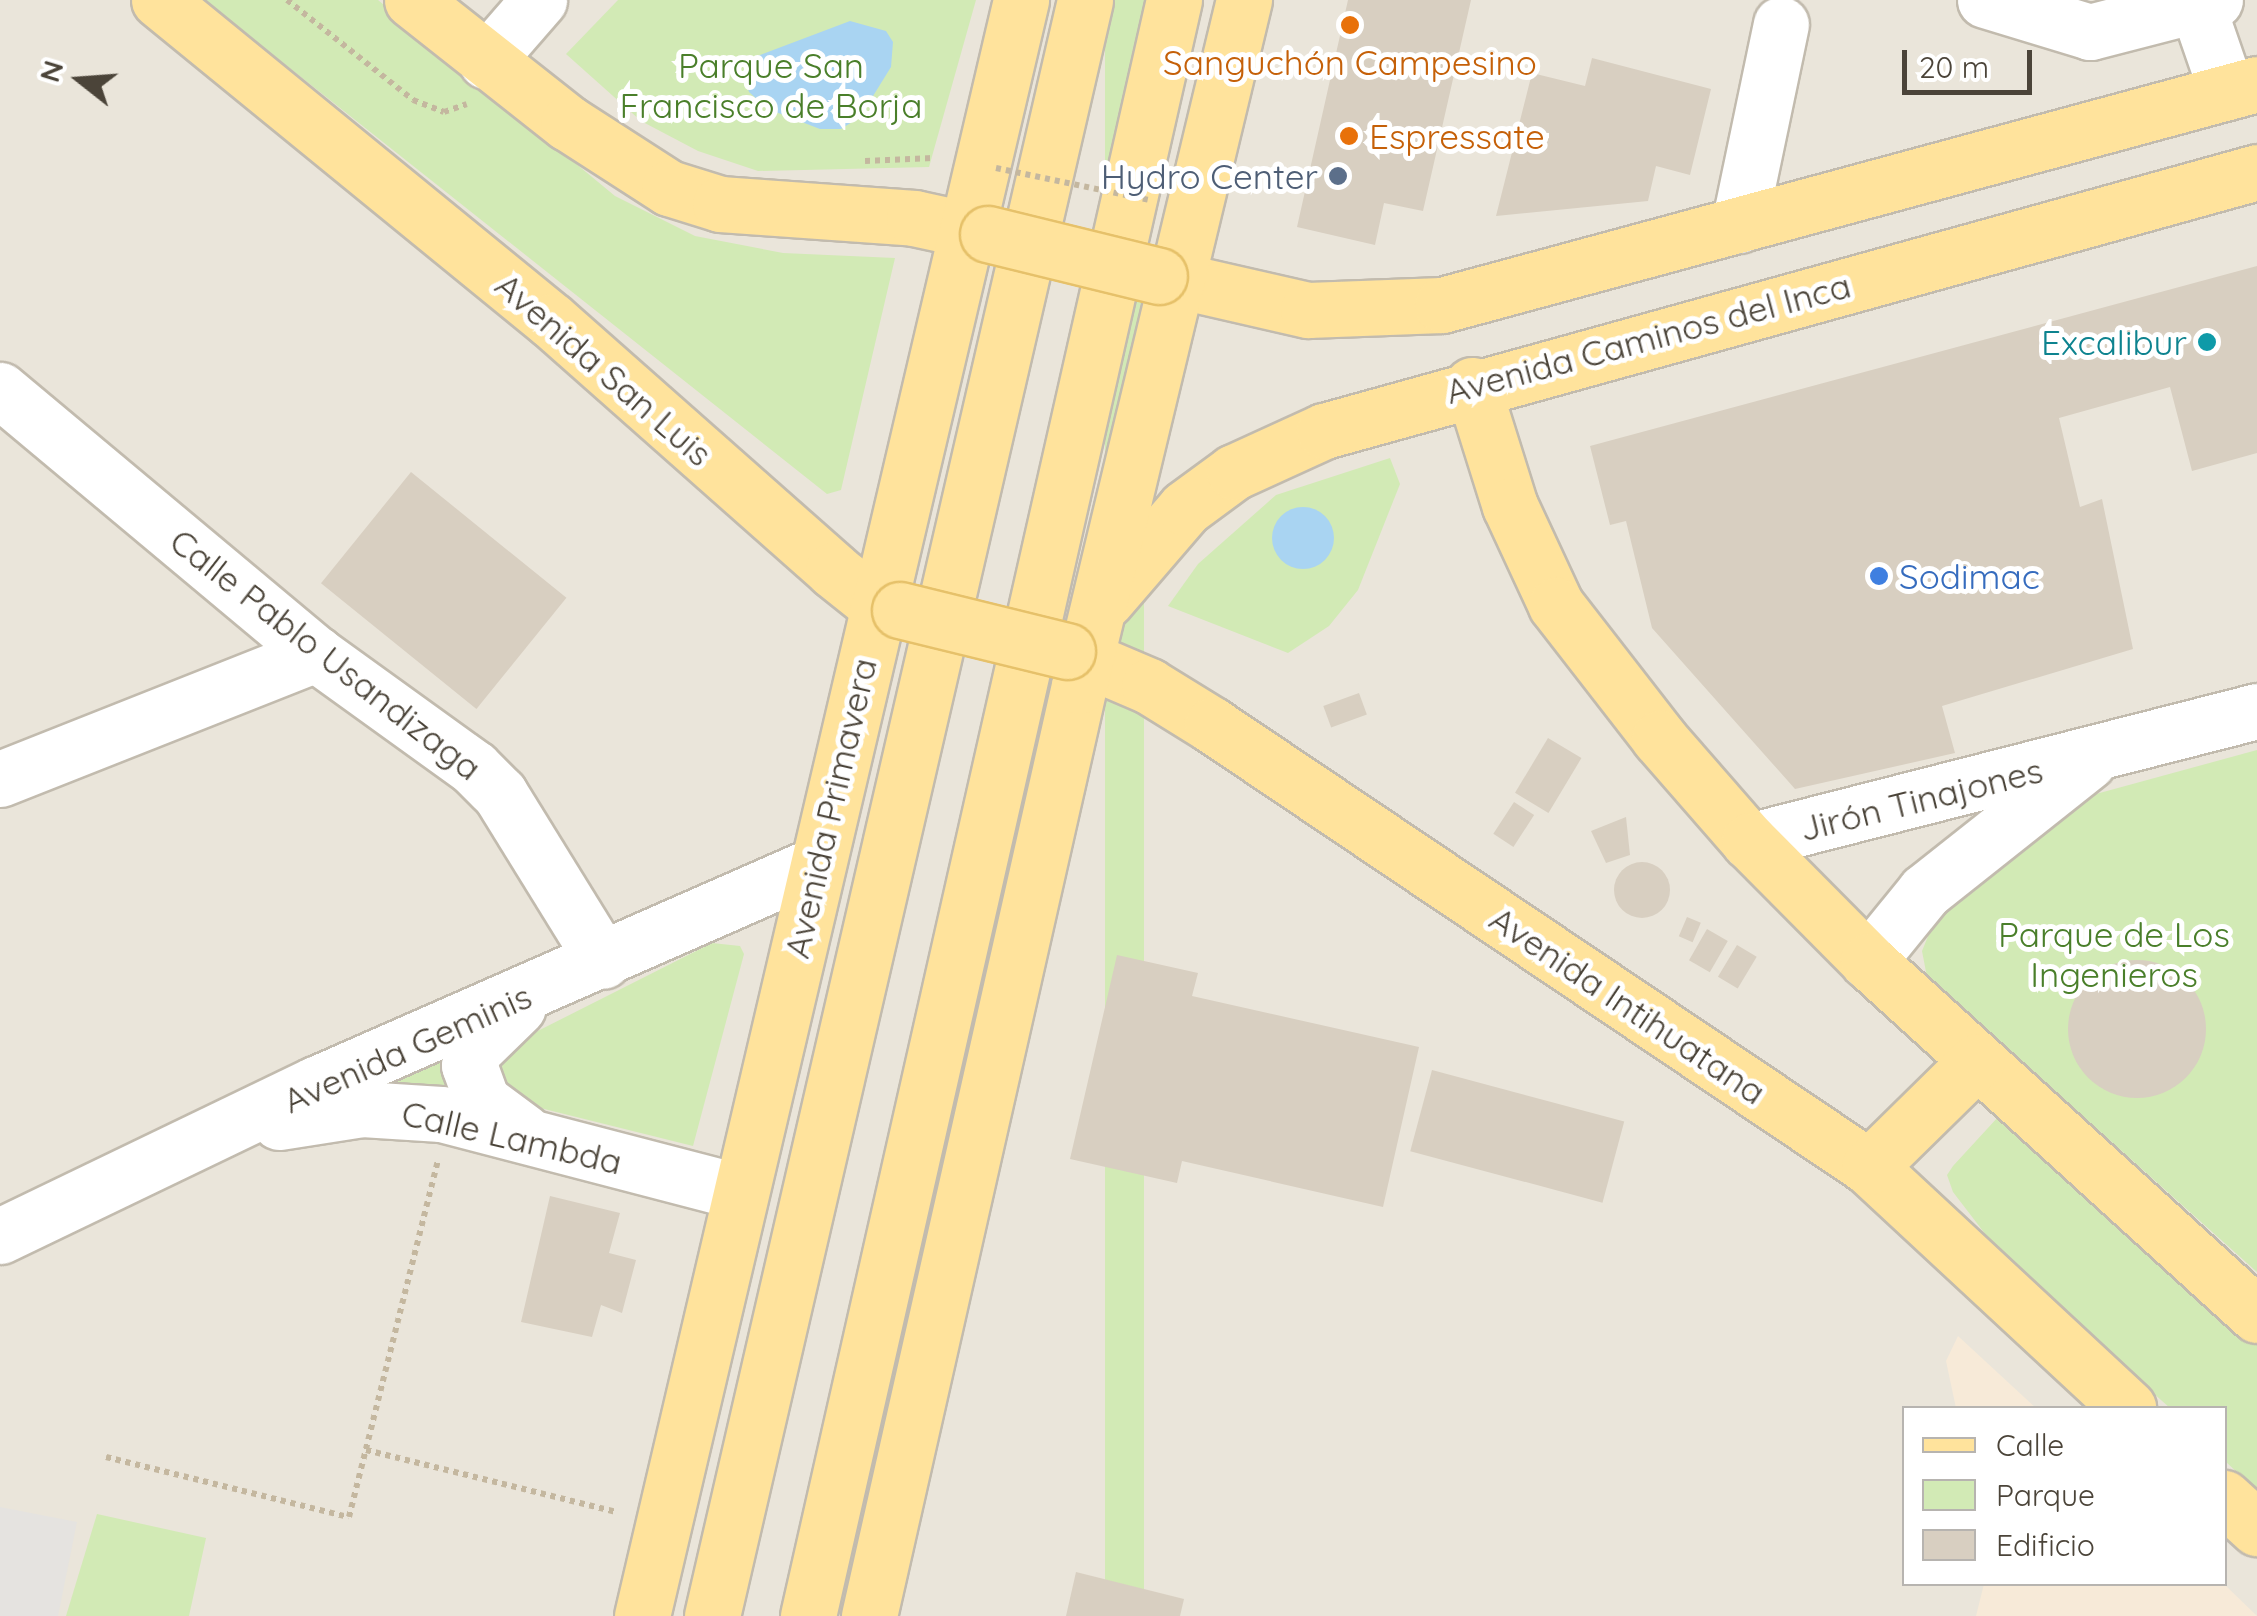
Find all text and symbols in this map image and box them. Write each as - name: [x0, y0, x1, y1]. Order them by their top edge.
- marker: Sanguchón Campesino: [1339, 14, 1361, 36]
- north arrow: [30, 30, 130, 130]
- scale bar: [1907, 30, 2037, 92]
- place label: Sanguchón Campesino: [1163, 41, 1537, 83]
- park label: Parque San Francisco de Borja: [619, 44, 923, 126]
- text: 20 m: [1919, 48, 1989, 86]
- text: N: [31, 56, 71, 86]
- place label: Espressate: [1369, 115, 1545, 157]
- marker: Espressate: [1338, 125, 1360, 147]
- place label: Hydro Center: [1101, 155, 1318, 197]
- marker: Hydro Center: [1327, 165, 1349, 187]
- street label: Avenida San Luis: [487, 264, 721, 474]
- street label: Avenida Caminos del Inca: [1441, 264, 1855, 412]
- place label: Excalibur: [2041, 321, 2187, 363]
- marker: Excalibur: [2196, 331, 2218, 353]
- street label: Calle Pablo Usandizaga: [162, 519, 490, 789]
- place label: Sodimac: [1899, 555, 2040, 597]
- marker: Sodimac: [1868, 565, 1890, 587]
- street label: Avenida Primavera: [775, 654, 885, 962]
- street label: Jirón Tinajones: [1795, 749, 2047, 849]
- street label: Avenida Intihuatana: [1482, 897, 1774, 1113]
- park label: Parque de Los Ingenieros: [1998, 913, 2230, 995]
- street label: Avenida Geminis: [276, 974, 538, 1122]
- street label: Calle Lambda: [398, 1091, 626, 1183]
- legend: [1902, 1406, 2227, 1586]
- text: Calle: [1996, 1426, 2064, 1464]
- text: Parque: [1996, 1476, 2095, 1514]
- text: Edificio: [1996, 1526, 2095, 1564]

